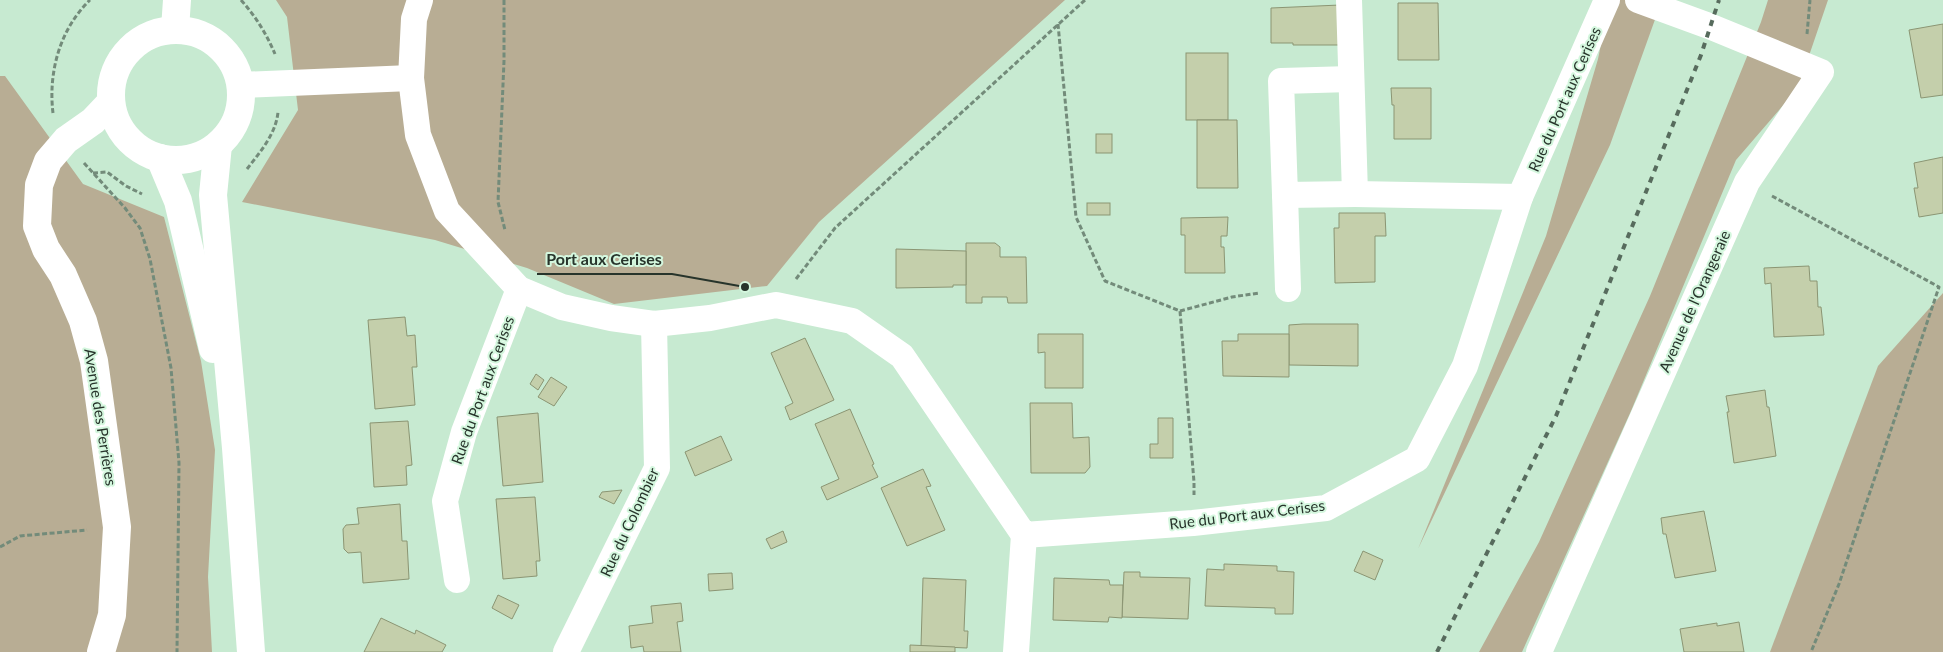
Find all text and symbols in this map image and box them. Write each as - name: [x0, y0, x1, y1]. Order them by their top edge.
- street label: Rue du Port aux Cerises: [1524, 24, 1604, 174]
- street label: Avenue de l'Orangeraie: [1655, 227, 1733, 375]
- callout: Port aux Cerises: [537, 243, 672, 274]
- text: Port aux Cerises: [546, 249, 662, 268]
- street label: Rue du Port aux Cerises: [447, 313, 517, 467]
- street label: Avenue des Perrières: [81, 347, 121, 487]
- street label: Rue du Colombier: [596, 464, 662, 579]
- street label: Rue du Port aux Cerises: [1168, 496, 1326, 532]

